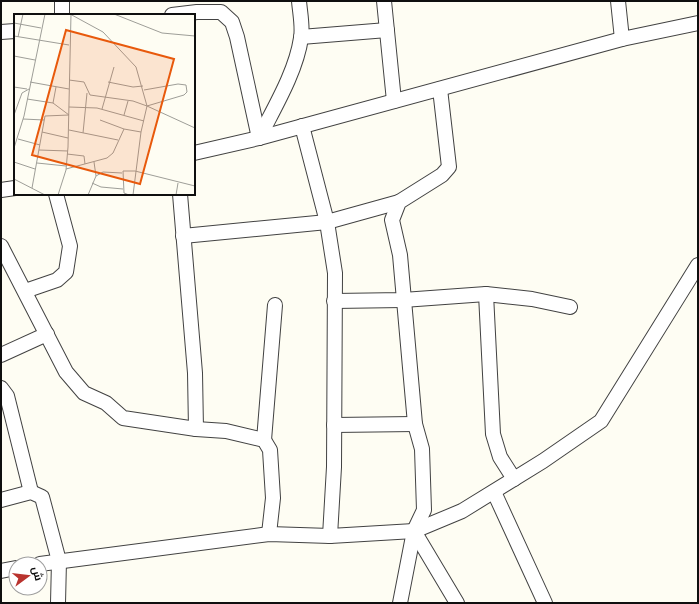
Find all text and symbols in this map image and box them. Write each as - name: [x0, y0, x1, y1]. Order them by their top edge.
- inset map: [14, 14, 195, 195]
- north arrow: [8, 556, 48, 596]
- text: ش: [29, 565, 45, 582]

